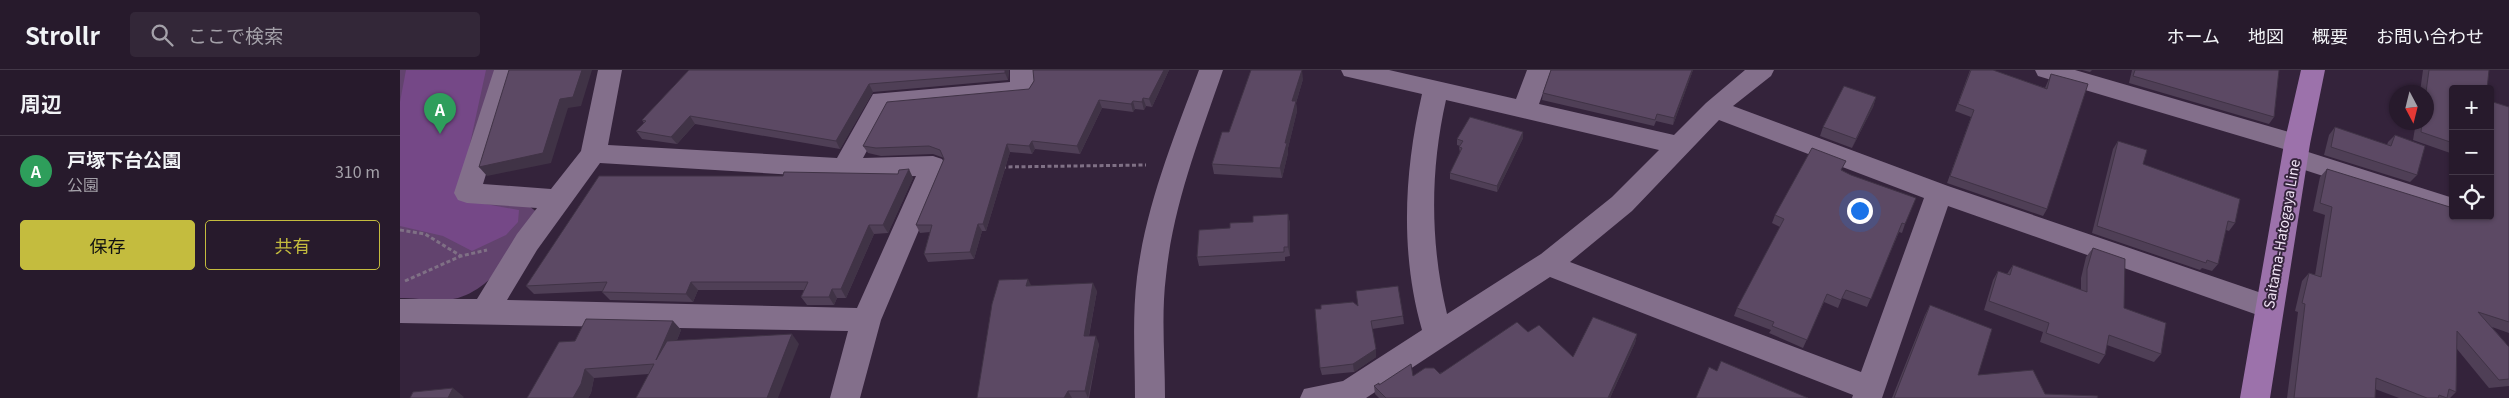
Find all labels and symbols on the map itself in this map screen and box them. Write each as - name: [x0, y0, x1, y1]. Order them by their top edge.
- north arrow: [2389, 85, 2434, 130]
- pin: A: [424, 93, 456, 134]
- street label: Saitama-Hatogaya Line: [2258, 157, 2304, 310]
- your location: [1847, 198, 1873, 224]

